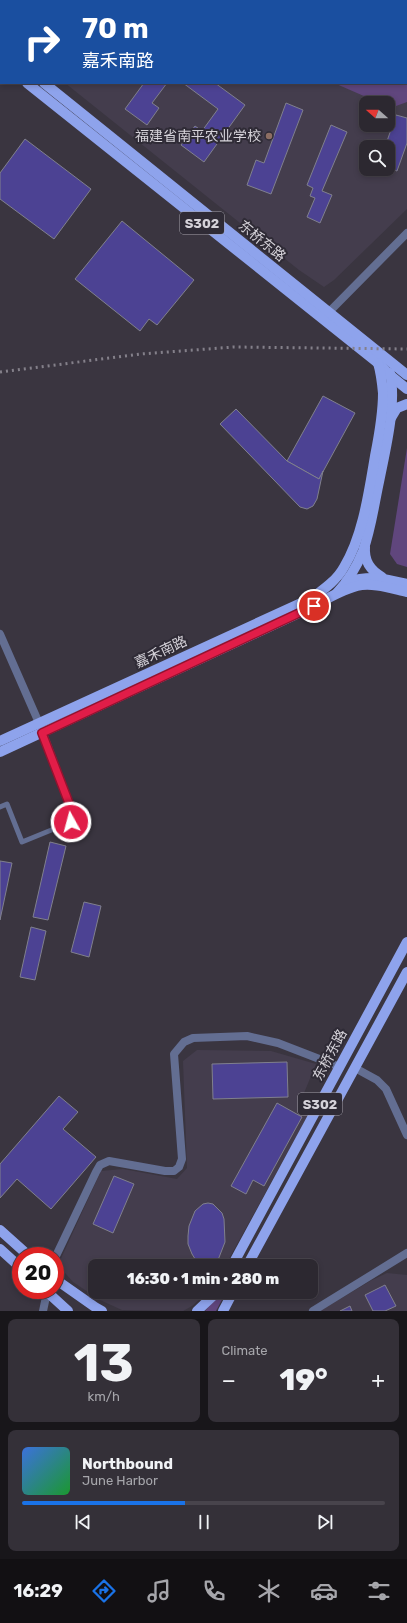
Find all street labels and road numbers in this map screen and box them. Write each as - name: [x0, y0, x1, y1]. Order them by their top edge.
- road number: S302: [180, 212, 224, 234]
- street label: 东桥东路: [235, 217, 289, 265]
- street label: 嘉禾南路: [132, 632, 190, 672]
- street label: 东桥东路: [309, 1026, 351, 1084]
- road number: S302: [298, 1093, 342, 1115]

